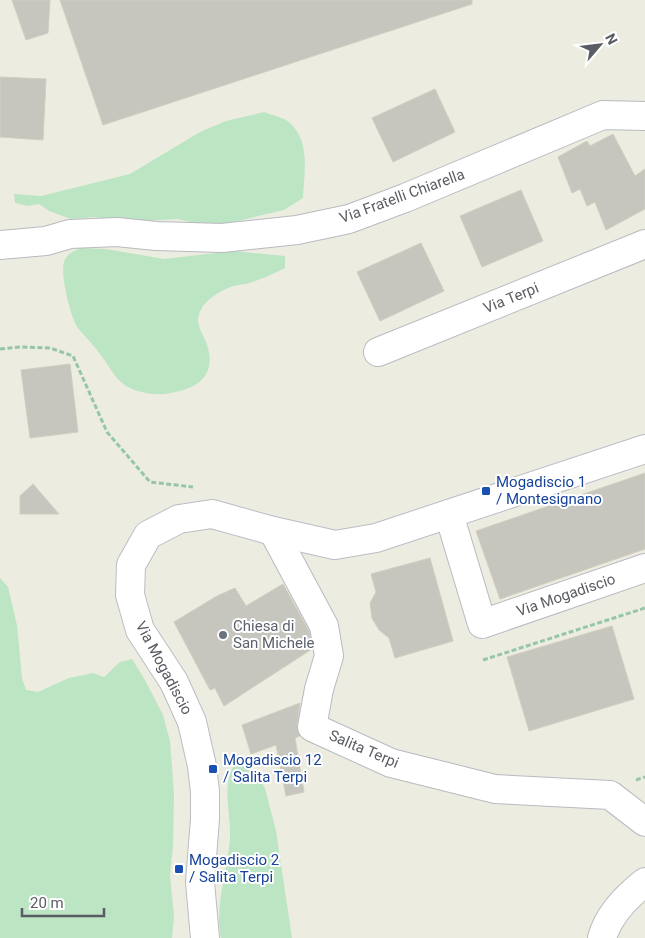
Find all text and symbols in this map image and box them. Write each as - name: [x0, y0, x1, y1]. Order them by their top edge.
- north arrow: [575, 20, 625, 70]
- text: N: [602, 31, 621, 47]
- street label: Via Fratelli Chiarella: [337, 165, 467, 227]
- street label: Via Terpi: [481, 279, 541, 317]
- place label: Mogadiscio 1 / Montesignano: [496, 473, 602, 508]
- marker: Mogadiscio 1 / Montesignano: [480, 485, 492, 497]
- street label: Via Mogadiscio: [514, 570, 618, 620]
- place label: Chiesa di San Michele: [233, 617, 315, 652]
- street label: Via Mogadiscio: [132, 618, 196, 718]
- marker: Chiesa di San Michele: [217, 629, 229, 641]
- street label: Salita Terpi: [326, 726, 402, 772]
- place label: Mogadiscio 12 / Salita Terpi: [223, 751, 322, 786]
- marker: Mogadiscio 12 / Salita Terpi: [207, 763, 219, 775]
- place label: Mogadiscio 2 / Salita Terpi: [189, 851, 279, 886]
- marker: Mogadiscio 2 / Salita Terpi: [173, 863, 185, 875]
- scale bar: [22, 886, 105, 918]
- text: 20 m: [30, 894, 64, 912]

